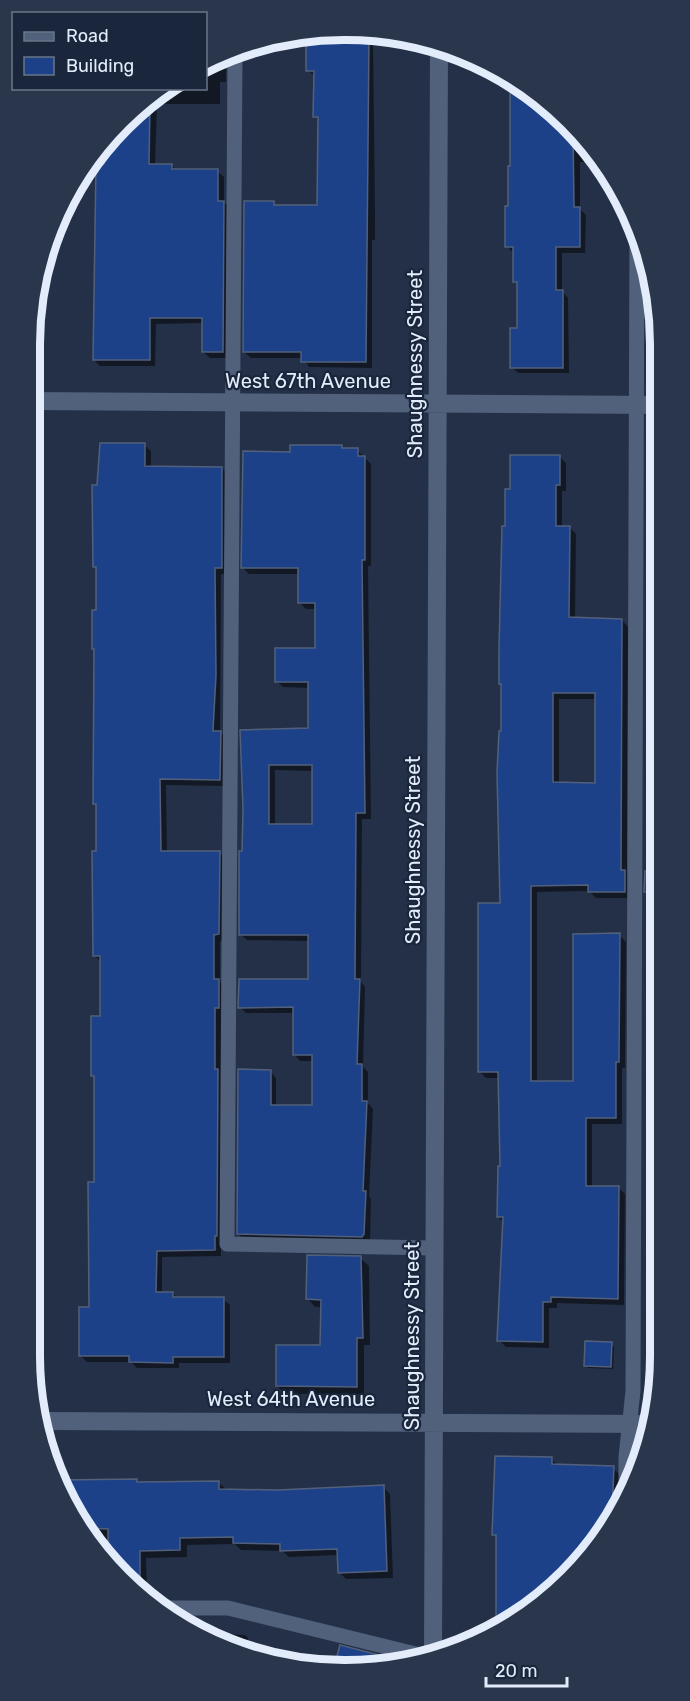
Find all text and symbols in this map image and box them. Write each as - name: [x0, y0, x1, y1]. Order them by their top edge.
- legend: [12, 12, 207, 90]
- text: Road: [66, 25, 109, 47]
- text: Building: [66, 55, 134, 77]
- street label: Shaughnessy Street: [403, 270, 427, 458]
- street label: West 67th Avenue: [225, 369, 391, 393]
- street label: Shaughnessy Street: [401, 756, 425, 944]
- street label: Shaughnessy Street: [400, 1242, 424, 1430]
- street label: West 64th Avenue: [207, 1387, 375, 1411]
- scale bar: [486, 1650, 567, 1688]
- text: 20 m: [495, 1660, 537, 1682]

